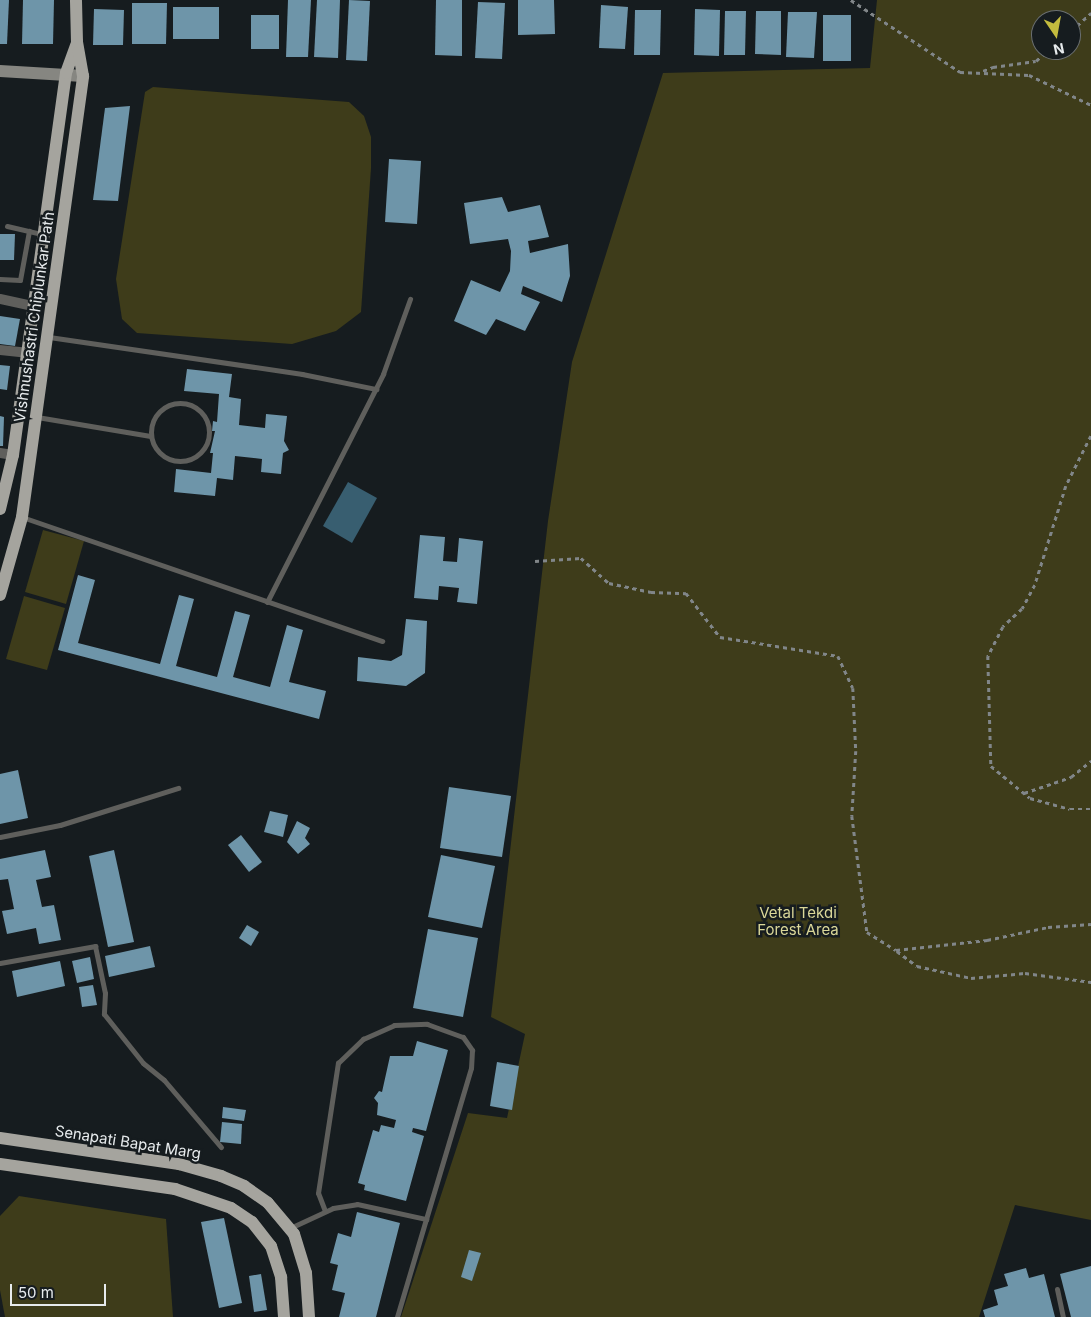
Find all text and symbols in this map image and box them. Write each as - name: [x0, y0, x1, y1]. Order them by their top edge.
- north arrow: [1031, 10, 1081, 60]
- text: N: [1052, 40, 1066, 59]
- street label: Vishnushastri Chiplunkar Path: [10, 210, 58, 424]
- park label: Vetal Tekdi Forest Area: [757, 903, 839, 938]
- street label: Senapati Bapat Marg: [54, 1122, 202, 1162]
- scale bar: [12, 1274, 109, 1306]
- text: 50 m: [18, 1283, 54, 1302]

